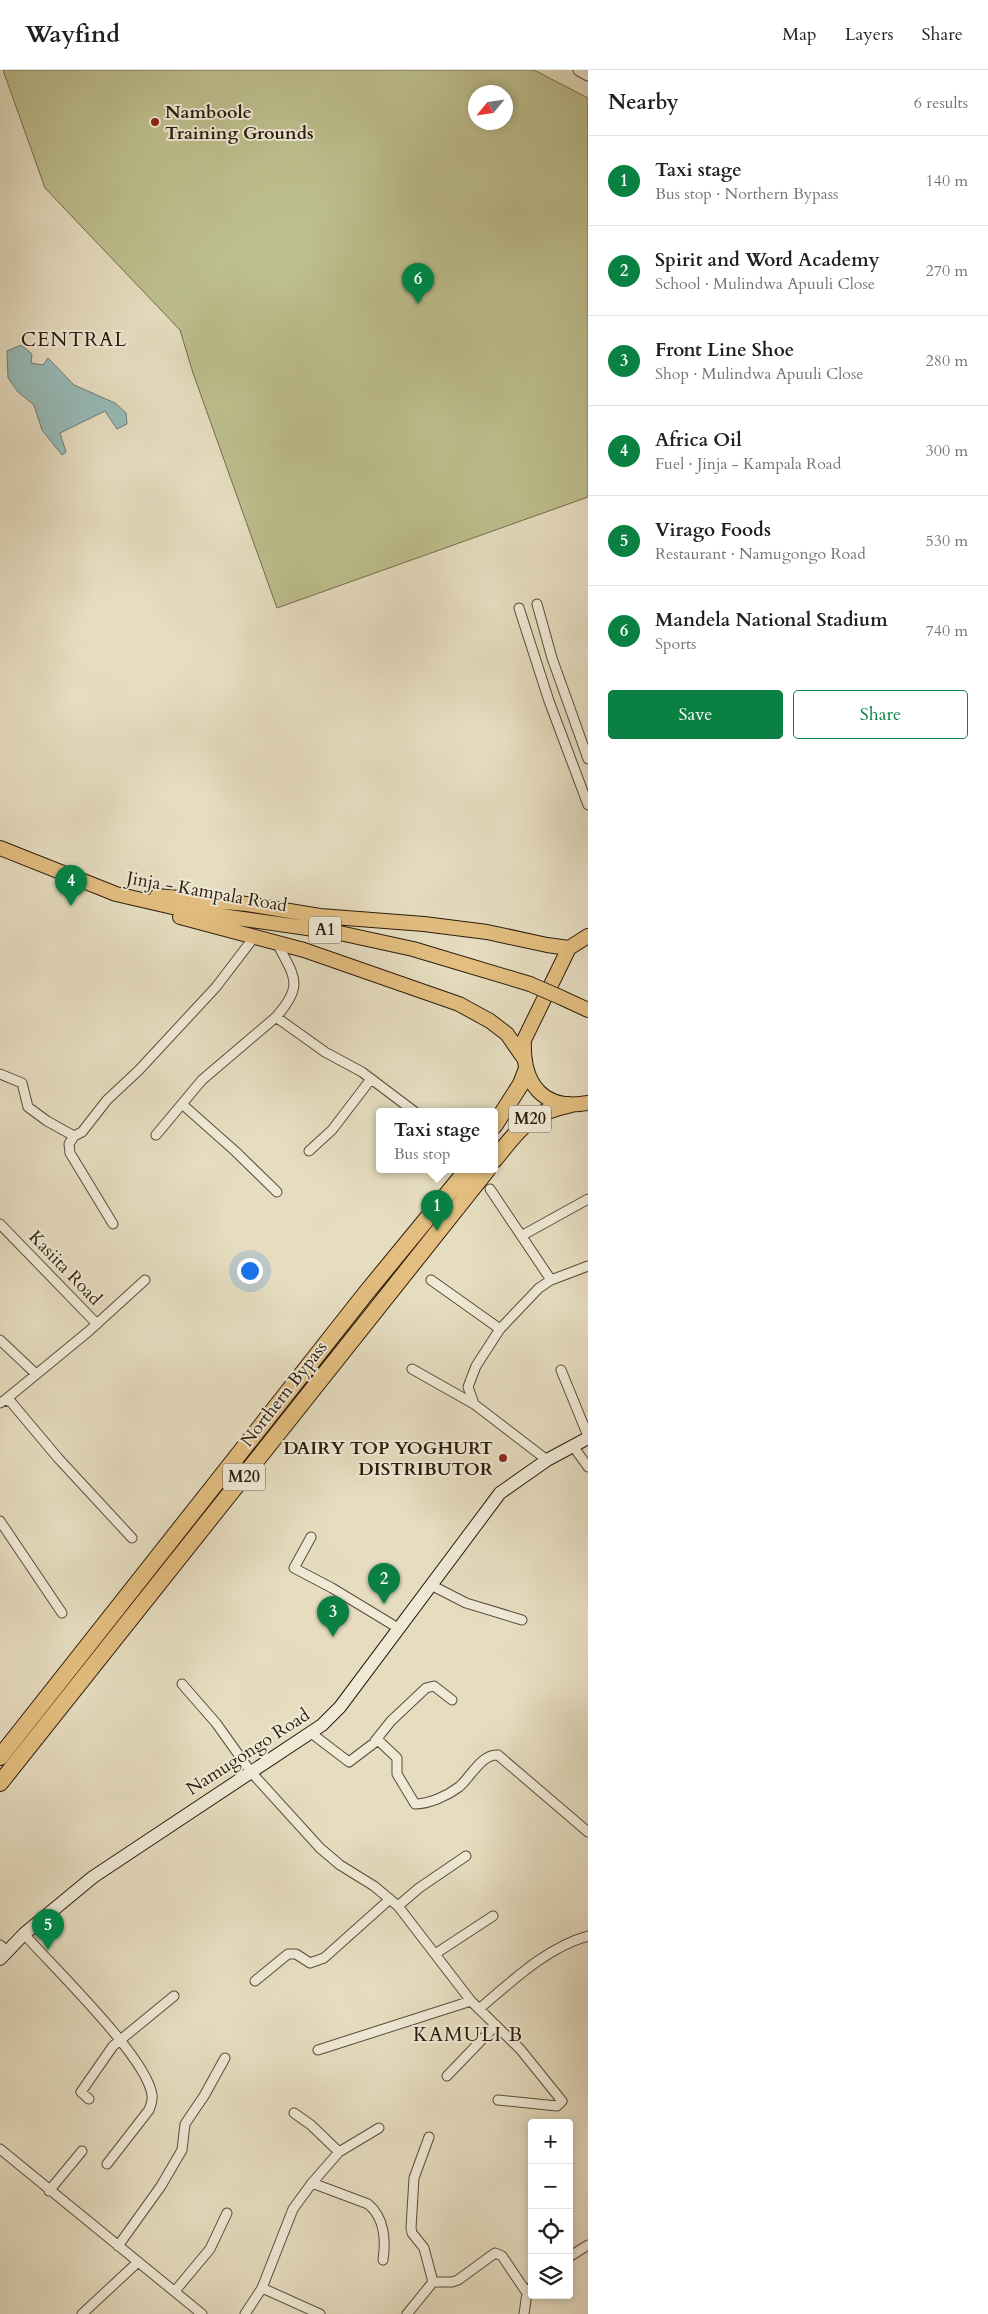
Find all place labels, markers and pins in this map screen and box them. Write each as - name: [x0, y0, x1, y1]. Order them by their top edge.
- place label: Namboole Training Grounds: [165, 100, 314, 146]
- marker: Namboole Training Grounds: [149, 116, 161, 128]
- pin: 6: [402, 263, 434, 304]
- pin: 4: [55, 865, 87, 906]
- pin: 1: [421, 1190, 453, 1231]
- place label: DAIRY TOP YOGHURT DISTRIBUTOR: [283, 1436, 494, 1482]
- marker: DAIRY TOP YOGHURT DISTRIBUTOR: [497, 1452, 509, 1464]
- pin: 2: [368, 1563, 400, 1604]
- pin: 3: [317, 1596, 349, 1637]
- pin: 5: [32, 1909, 64, 1950]

